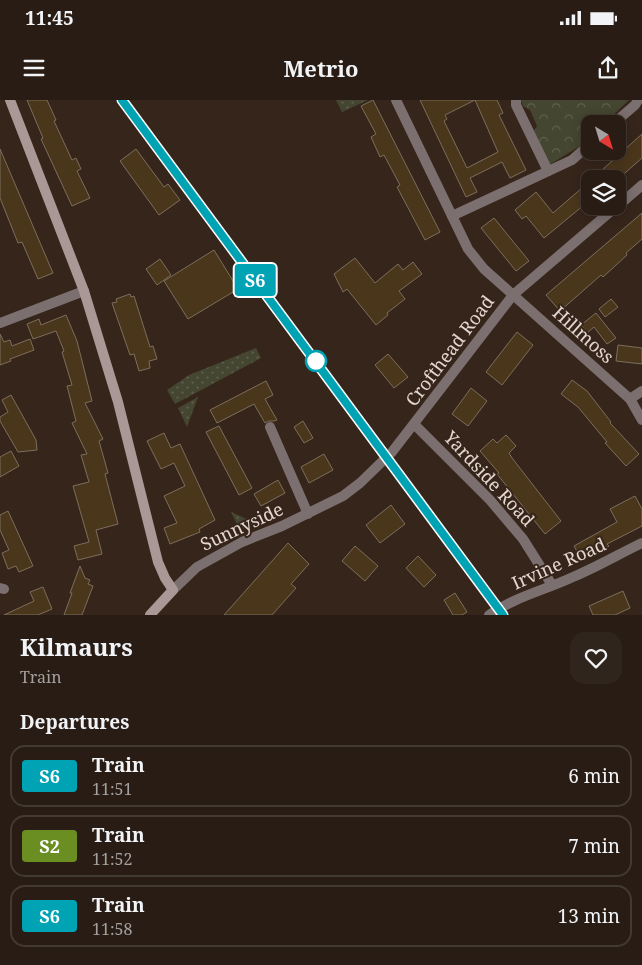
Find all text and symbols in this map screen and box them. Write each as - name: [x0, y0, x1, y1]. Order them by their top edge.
- text: 11:45: [25, 5, 74, 31]
- text: Metrio: [283, 53, 359, 83]
- icon: menu: [20, 54, 48, 82]
- icon: share: [594, 54, 622, 82]
- north arrow: [581, 115, 626, 160]
- map controls: [581, 115, 626, 215]
- button: layers: [581, 170, 626, 215]
- line badge: S6: [232, 264, 278, 296]
- text: S6: [245, 268, 265, 292]
- street label: Crofthead Road: [400, 290, 499, 411]
- street label: Hillmoss: [548, 300, 620, 368]
- unlabelled marker: [305, 350, 327, 372]
- street label: Yardside Road: [439, 425, 540, 531]
- street label: Sunnyside: [196, 496, 287, 556]
- street label: Irvine Road: [508, 532, 609, 595]
- text: Kilmaurs: [20, 630, 133, 663]
- button: heart: [570, 632, 622, 684]
- text: Train: [20, 666, 61, 688]
- text: Departures: [20, 709, 129, 735]
- text: Train: [92, 752, 145, 778]
- text: 6 min: [568, 763, 620, 789]
- text: S6: [39, 764, 60, 788]
- text: 11:51: [92, 778, 132, 800]
- text: Train: [92, 822, 145, 848]
- text: 7 min: [568, 833, 620, 859]
- text: S2: [39, 834, 60, 858]
- text: 11:52: [92, 848, 132, 870]
- text: Train: [92, 892, 145, 918]
- text: 13 min: [558, 903, 620, 929]
- text: S6: [39, 904, 60, 928]
- text: 11:58: [92, 918, 132, 940]

